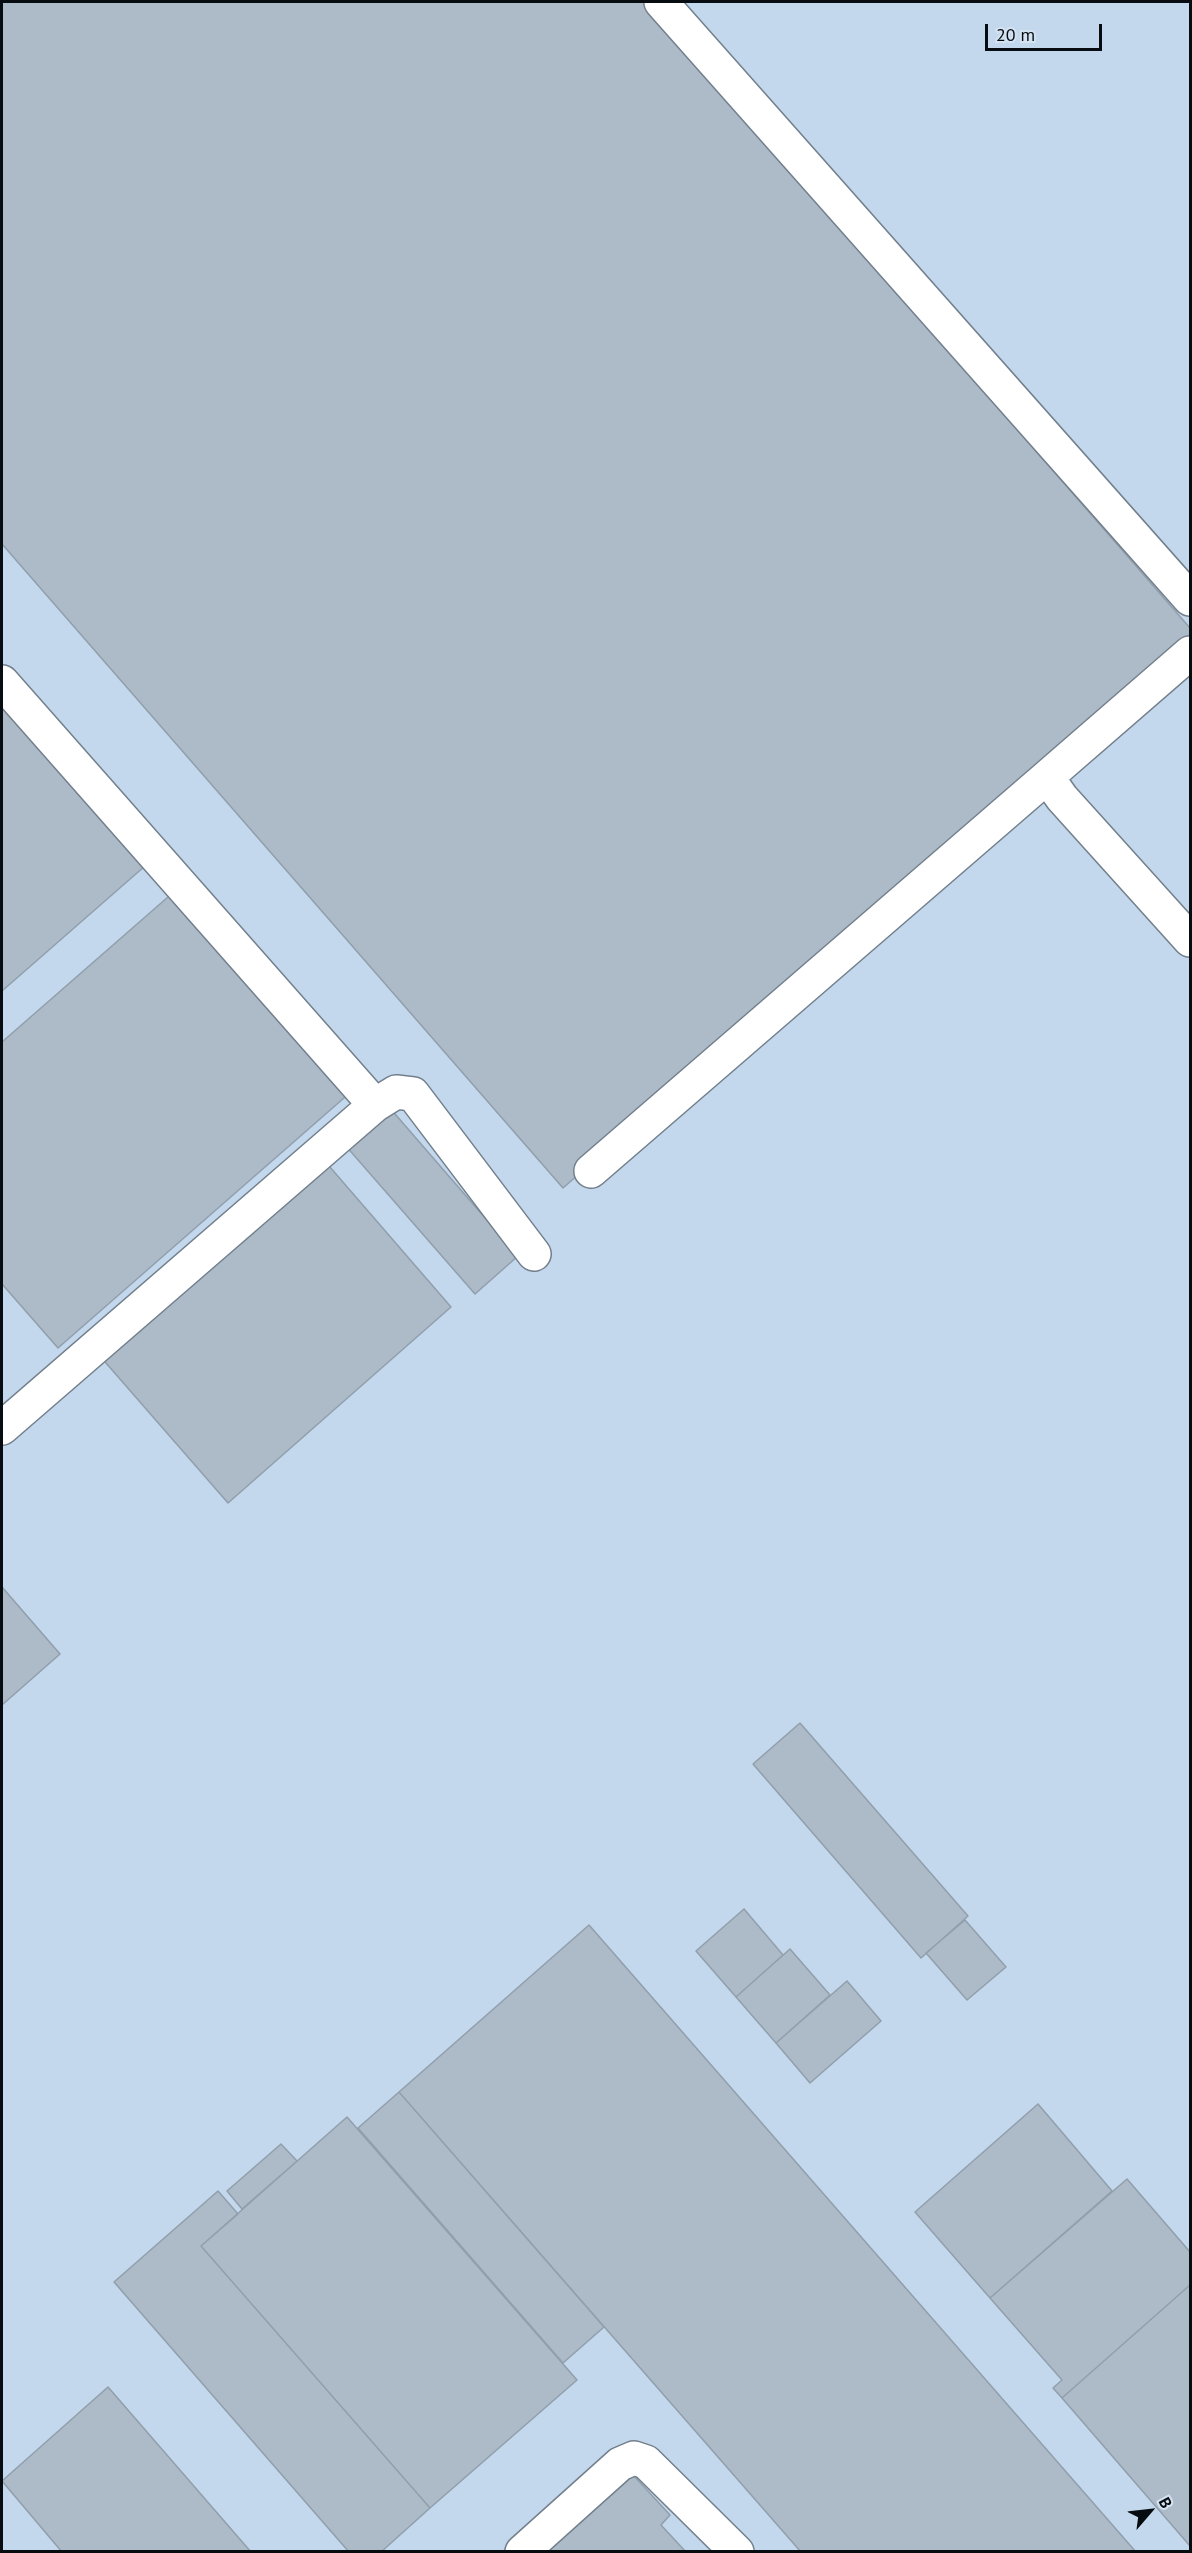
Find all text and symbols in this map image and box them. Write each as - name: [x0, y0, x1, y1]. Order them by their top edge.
- scale bar: [988, 12, 1105, 50]
- text: 20 m: [996, 23, 1035, 46]
- north arrow: [1120, 2481, 1180, 2541]
- text: B: [1155, 2494, 1177, 2511]

